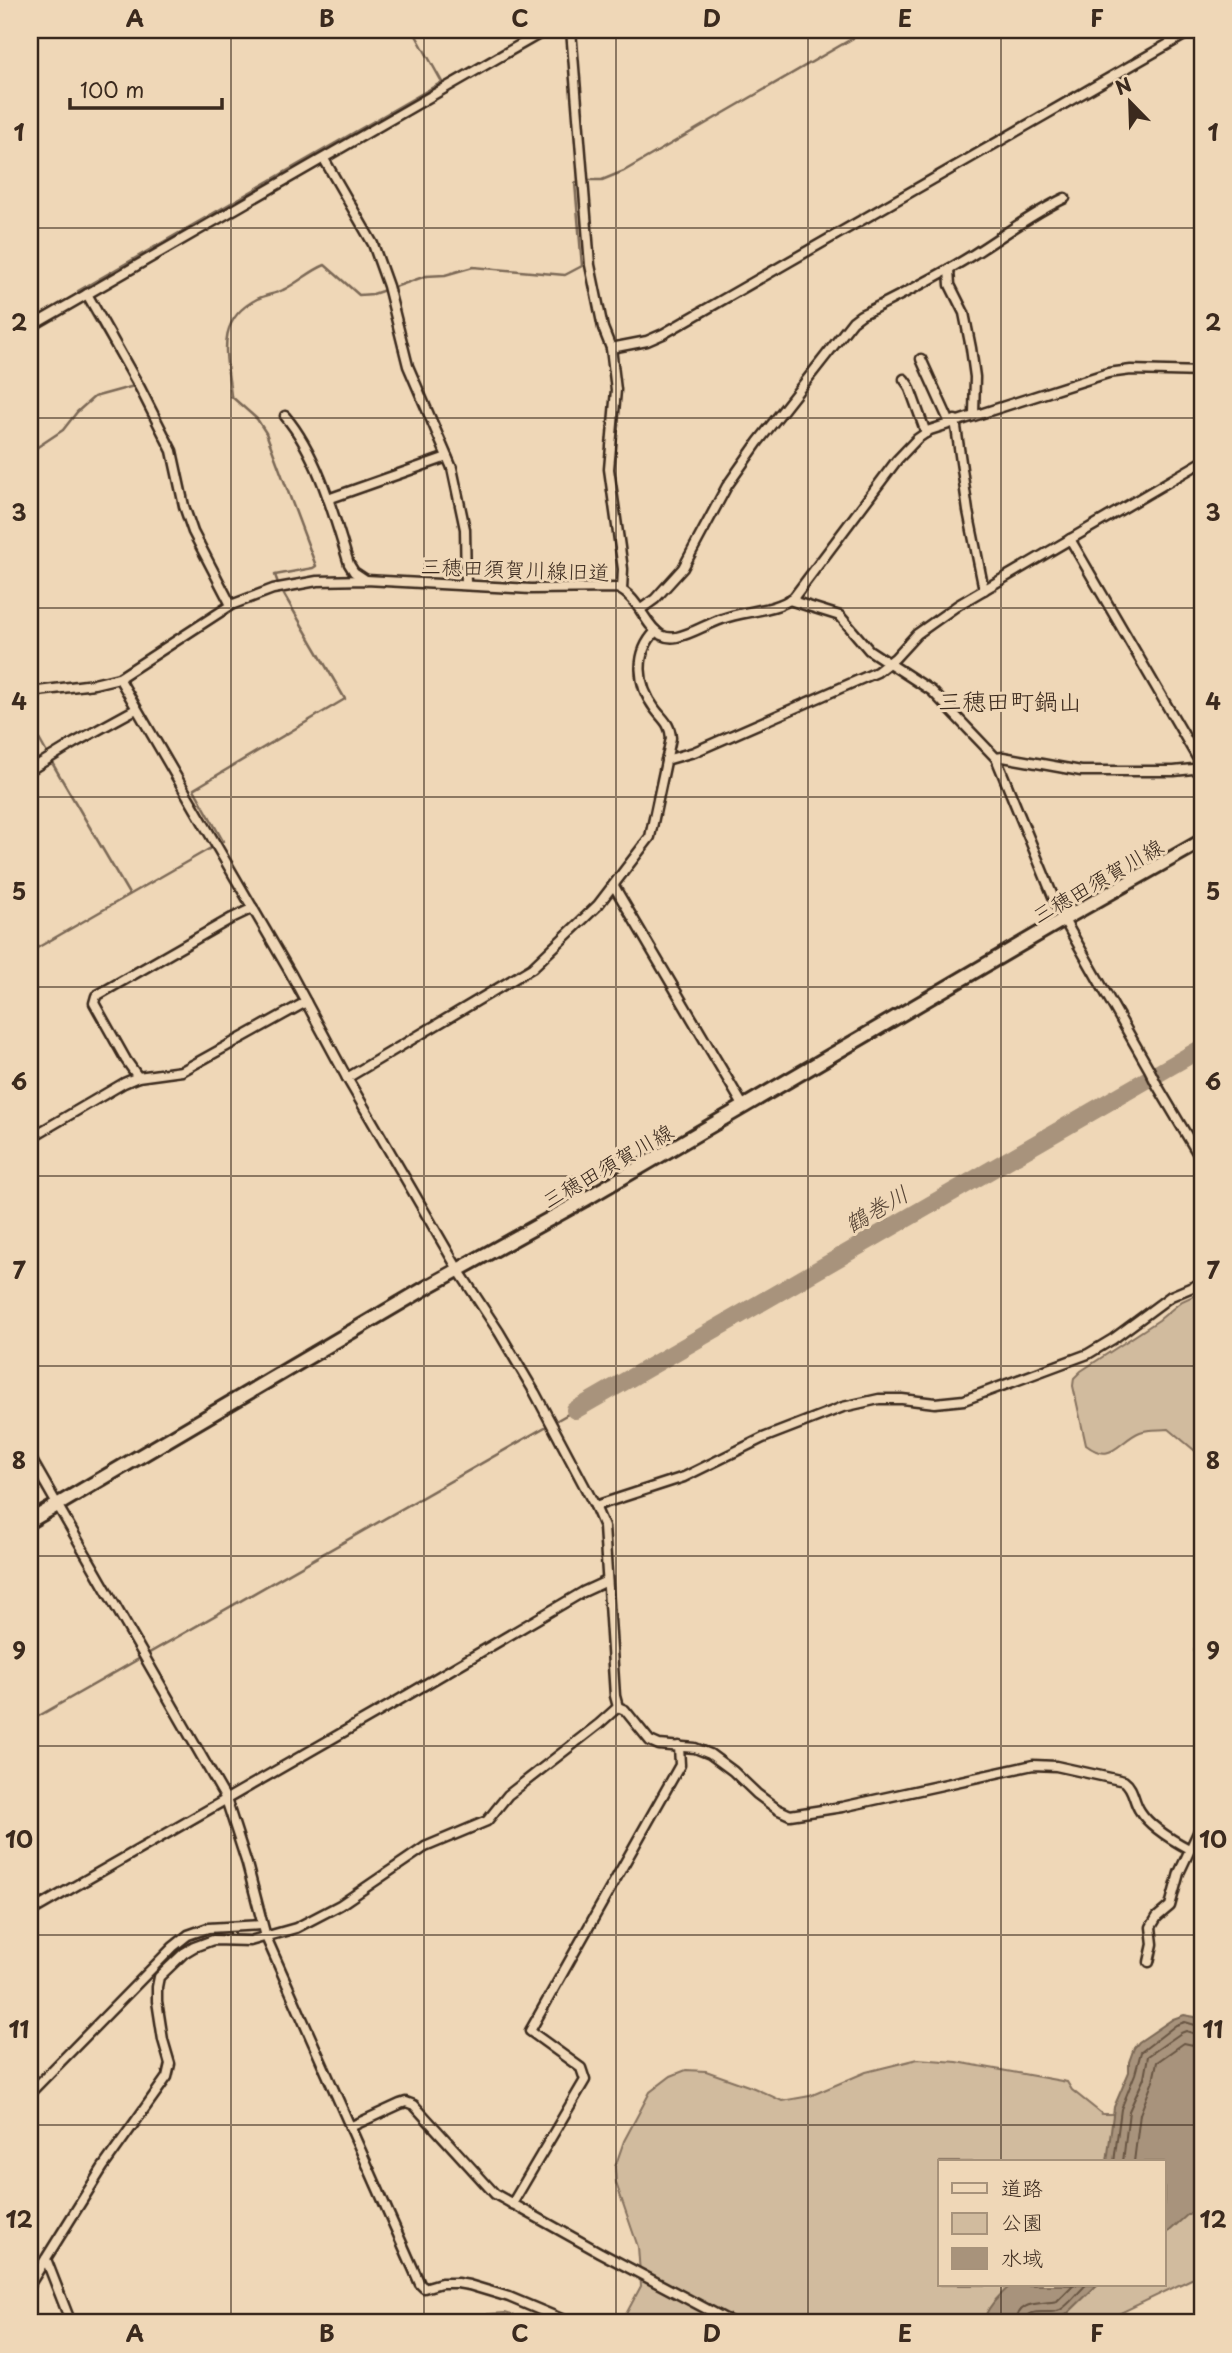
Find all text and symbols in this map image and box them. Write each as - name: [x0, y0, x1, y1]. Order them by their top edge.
- text: A: [126, 0, 144, 35]
- text: B: [319, 0, 335, 35]
- text: C: [511, 0, 529, 35]
- text: D: [703, 0, 721, 35]
- text: E: [898, 0, 912, 35]
- text: F: [1090, 0, 1104, 35]
- scale bar: [70, 66, 222, 110]
- north arrow: [1096, 66, 1166, 136]
- text: N: [1111, 70, 1135, 101]
- text: 100 m: [80, 73, 144, 105]
- text: 1: [14, 114, 25, 149]
- text: 1: [1208, 114, 1219, 149]
- text: 2: [11, 304, 27, 339]
- text: 2: [1205, 304, 1221, 339]
- text: 3: [11, 494, 27, 529]
- text: 3: [1205, 494, 1221, 529]
- street label: 三穂田須賀川線旧道: [420, 549, 610, 587]
- district label: 三穂田町鍋山: [938, 682, 1082, 718]
- text: 4: [11, 683, 27, 718]
- text: 4: [1205, 683, 1221, 718]
- street label: 三穂田須賀川線: [1025, 829, 1169, 931]
- text: 5: [12, 873, 26, 908]
- text: 5: [1206, 873, 1220, 908]
- text: 6: [11, 1063, 27, 1098]
- text: 6: [1205, 1063, 1221, 1098]
- street label: 三穂田須賀川線: [535, 1114, 679, 1216]
- water label: 鶴巻川: [837, 1176, 915, 1240]
- text: 7: [12, 1252, 26, 1287]
- text: 7: [1206, 1252, 1220, 1287]
- text: 8: [12, 1442, 26, 1477]
- text: 8: [1206, 1442, 1220, 1477]
- text: 9: [12, 1632, 26, 1667]
- text: 9: [1206, 1632, 1220, 1667]
- text: 10: [5, 1821, 33, 1856]
- text: 10: [1199, 1821, 1227, 1856]
- text: 11: [9, 2011, 30, 2046]
- text: 11: [1203, 2011, 1224, 2046]
- legend: [938, 2160, 1166, 2286]
- text: 道路: [1001, 2171, 1043, 2203]
- text: 12: [5, 2201, 33, 2236]
- text: 12: [1199, 2201, 1227, 2236]
- text: 公園: [1001, 2205, 1043, 2237]
- text: 水域: [1001, 2241, 1043, 2273]
- text: A: [126, 2315, 144, 2350]
- text: B: [319, 2315, 335, 2350]
- text: C: [511, 2315, 529, 2350]
- text: D: [703, 2315, 721, 2350]
- text: E: [898, 2315, 912, 2350]
- text: F: [1090, 2315, 1104, 2350]

